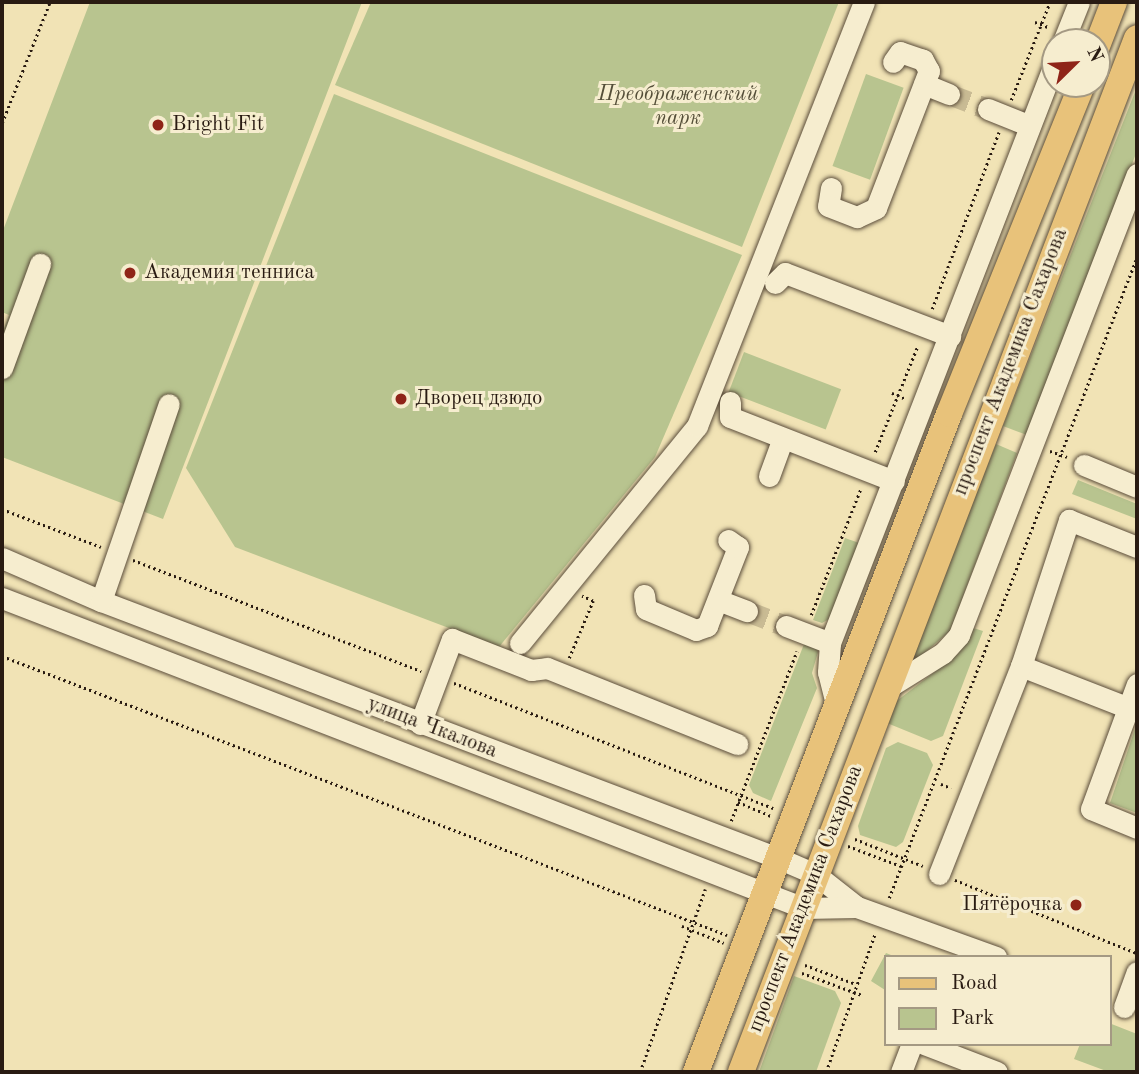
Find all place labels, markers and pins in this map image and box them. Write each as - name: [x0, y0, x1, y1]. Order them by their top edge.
- place label: Bright Fit: [172, 112, 264, 138]
- marker: Bright Fit: [150, 117, 166, 133]
- place label: Академия тенниса: [144, 260, 315, 286]
- marker: Академия тенниса: [122, 265, 138, 281]
- place label: Дворец дзюдо: [415, 386, 542, 412]
- marker: Дворец дзюдо: [393, 391, 409, 407]
- place label: Пятёрочка: [962, 892, 1062, 918]
- marker: Пятёрочка: [1068, 897, 1084, 913]

